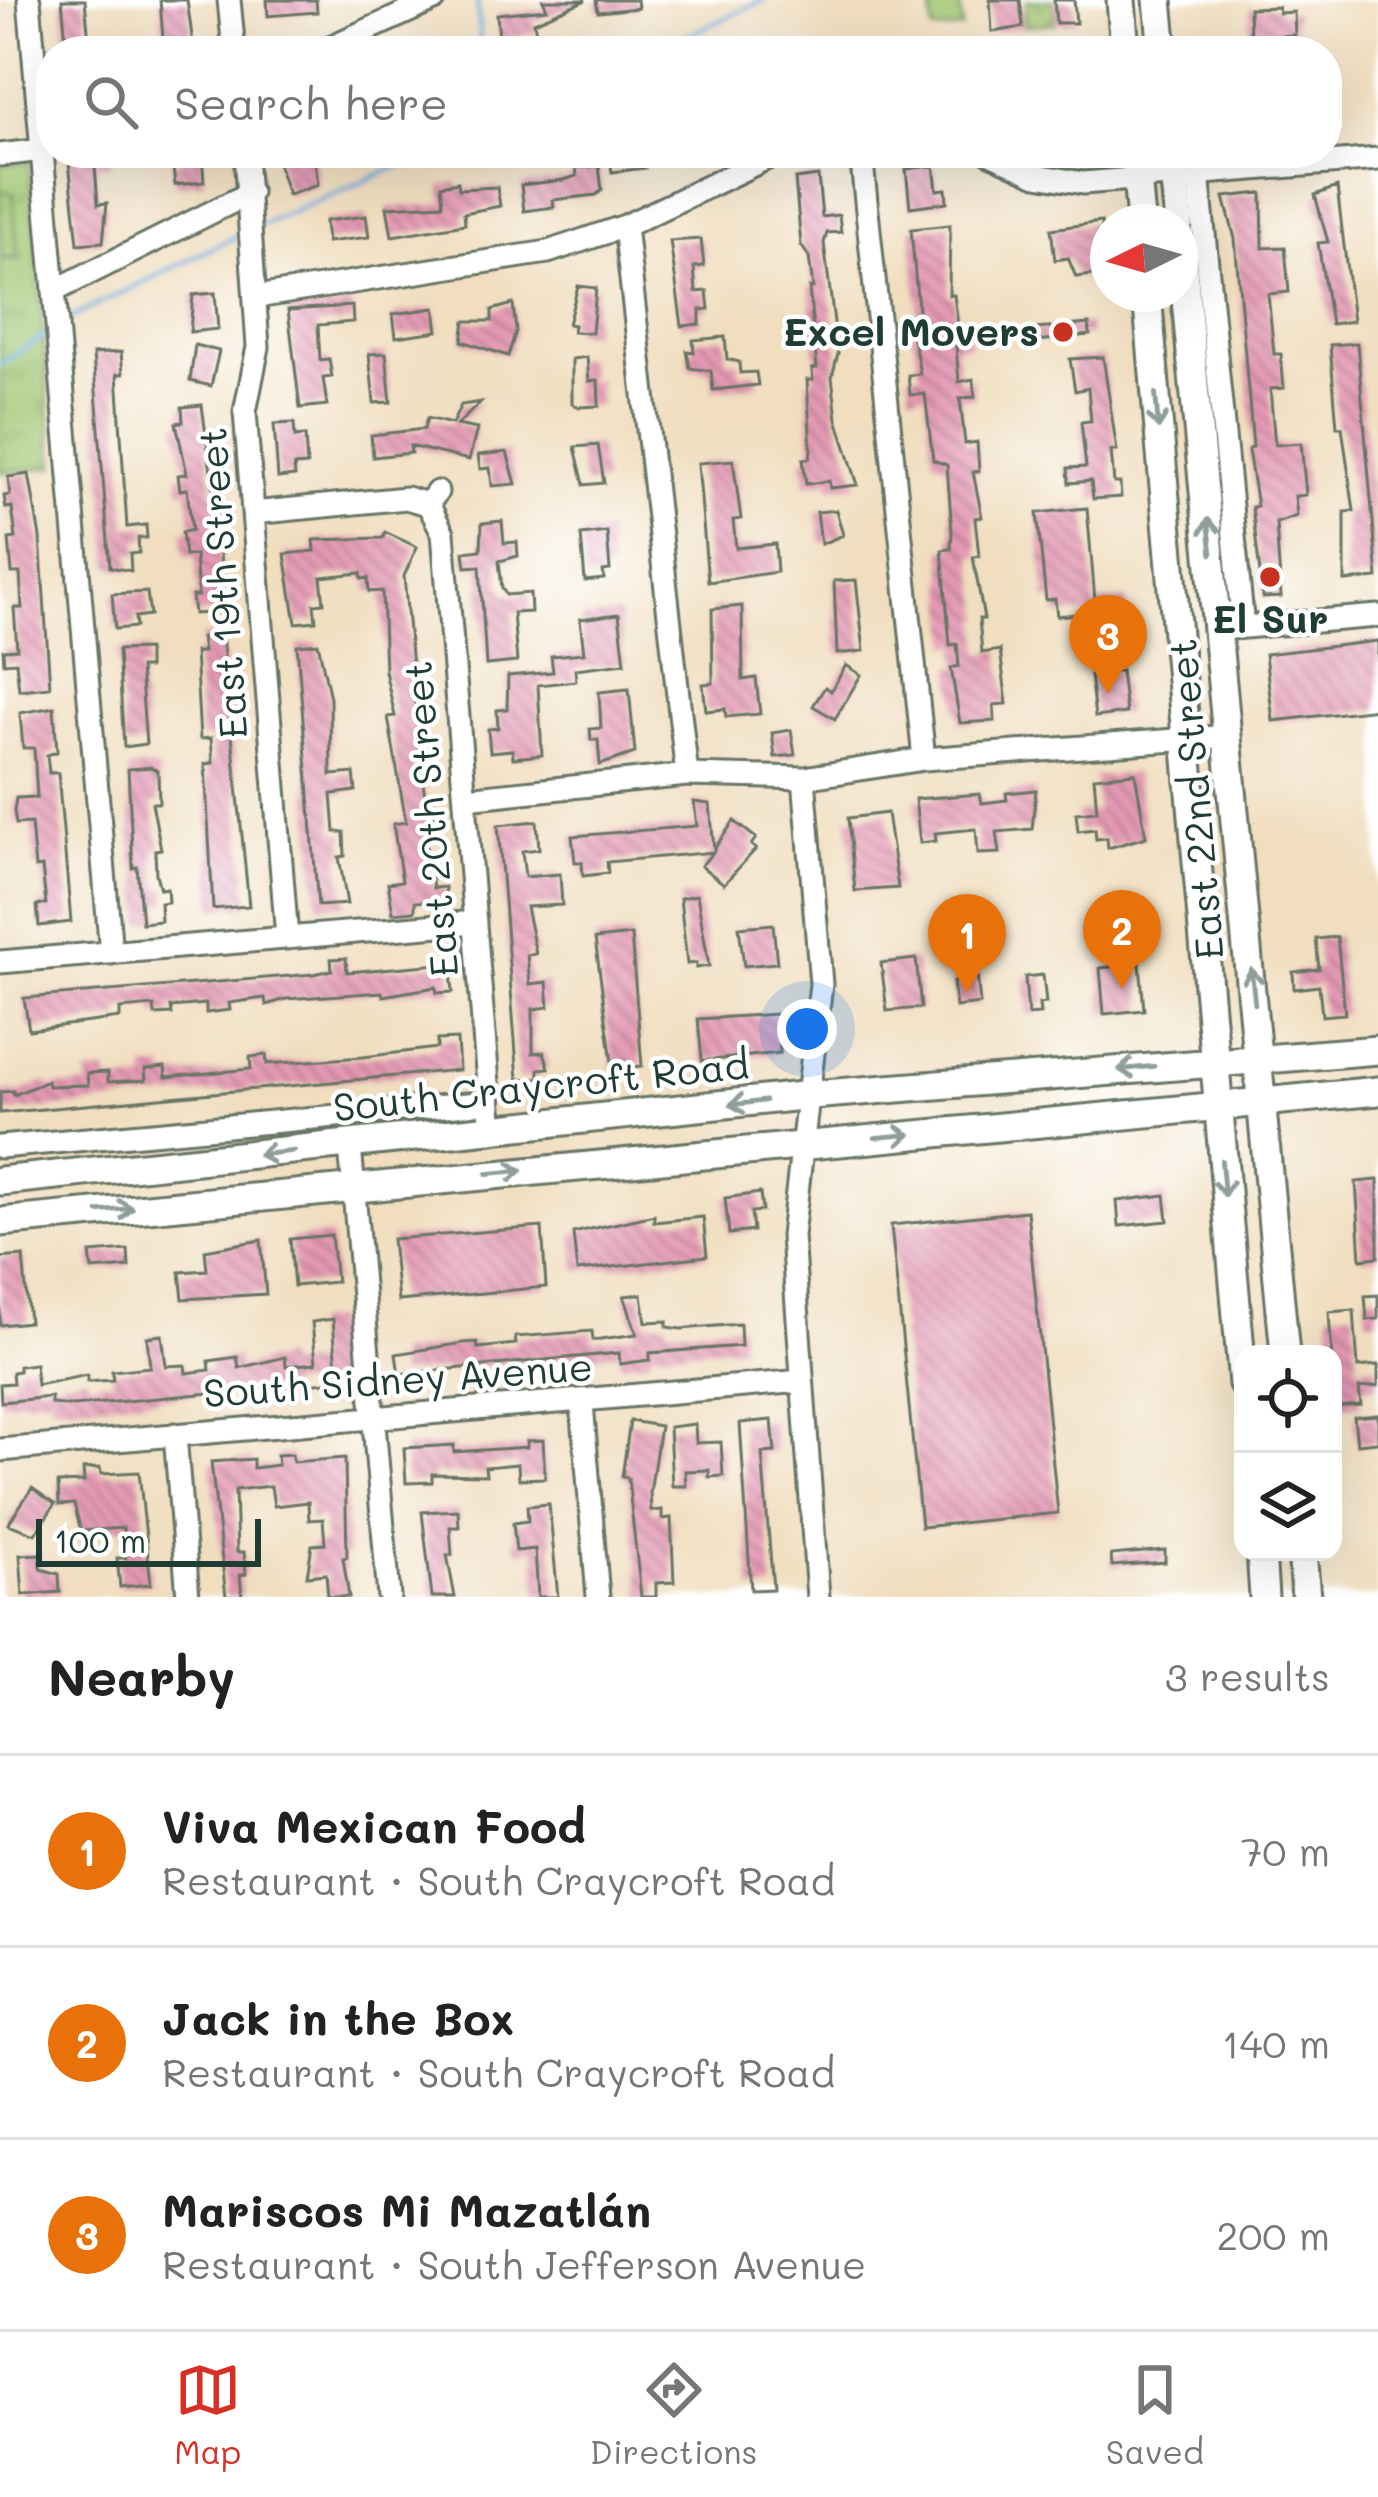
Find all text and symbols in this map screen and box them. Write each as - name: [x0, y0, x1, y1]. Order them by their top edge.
- search box: [36, 36, 1342, 168]
- icon: search: [78, 69, 144, 135]
- text: Search here: [174, 73, 448, 131]
- north arrow: [1090, 204, 1198, 312]
- place label: Excel Movers: [783, 305, 1039, 356]
- marker: Excel Movers: [1050, 319, 1076, 345]
- one-way arrow: [1146, 390, 1169, 429]
- street label: East 19th Street: [185, 426, 258, 740]
- one-way arrow: [1198, 517, 1221, 556]
- marker: El Sur: [1257, 564, 1283, 590]
- place label: El Sur: [1212, 592, 1328, 643]
- pin: 3: [1069, 595, 1147, 694]
- street label: East 22nd Street: [1155, 637, 1234, 962]
- street label: East 20th Street: [390, 659, 469, 979]
- pin: 2: [1083, 890, 1161, 989]
- pin: 1: [928, 894, 1006, 993]
- one-way arrow: [1241, 968, 1264, 1007]
- your location: [777, 999, 837, 1059]
- street label: South Craycroft Road: [330, 1037, 751, 1132]
- one-way arrow: [1117, 1057, 1156, 1080]
- one-way arrow: [728, 1092, 767, 1114]
- one-way arrow: [873, 1124, 912, 1147]
- one-way arrow: [257, 1142, 296, 1165]
- one-way arrow: [1212, 1158, 1235, 1197]
- one-way arrow: [484, 1160, 523, 1183]
- one-way arrow: [96, 1198, 135, 1221]
- street label: South Sidney Avenue: [201, 1339, 594, 1418]
- map controls: [1234, 1345, 1342, 1561]
- button: locate: [1234, 1345, 1342, 1453]
- button: layers: [1234, 1453, 1342, 1561]
- scale bar: [36, 1513, 261, 1566]
- text: 100 m: [54, 1518, 146, 1561]
- text: Nearby: [48, 1642, 235, 1709]
- text: 3 results: [1165, 1650, 1330, 1701]
- text: Viva Mexican Food: [162, 1796, 586, 1854]
- text: 1: [78, 1825, 96, 1876]
- text: 70 m: [1241, 1825, 1330, 1876]
- text: Restaurant · South Craycroft Road: [162, 1854, 835, 1905]
- text: Jack in the Box: [162, 1988, 514, 2046]
- text: 2: [76, 2017, 98, 2068]
- text: 140 m: [1222, 2017, 1330, 2068]
- text: Restaurant · South Craycroft Road: [162, 2046, 835, 2097]
- text: Mariscos Mi Mazatlán: [162, 2180, 651, 2238]
- text: 3: [75, 2209, 99, 2260]
- text: 200 m: [1217, 2209, 1330, 2260]
- text: Restaurant · South Jefferson Avenue: [162, 2238, 866, 2289]
- tab: Map: [174, 2357, 241, 2472]
- tab: Directions: [590, 2357, 757, 2472]
- tab: Saved: [1106, 2357, 1204, 2472]

